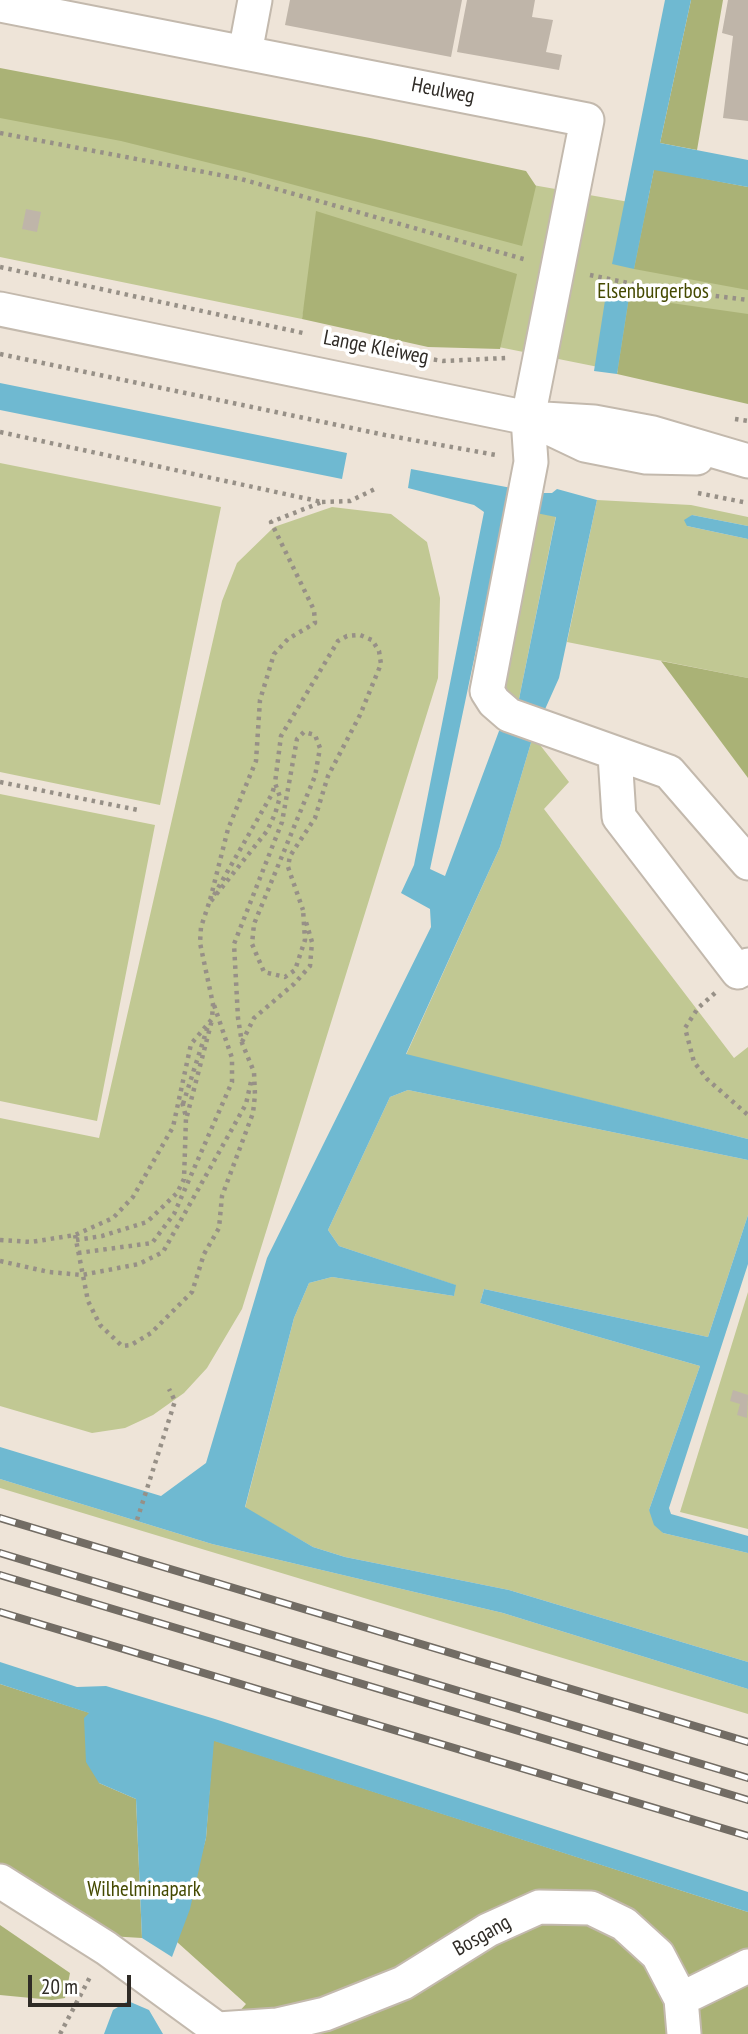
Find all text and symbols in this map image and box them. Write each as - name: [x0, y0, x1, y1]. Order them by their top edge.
- street label: Heulweg: [409, 73, 477, 109]
- park label: Elsenburgerbos: [597, 279, 709, 305]
- street label: Lange Kleiweg: [321, 325, 431, 371]
- park label: Wilhelminapark: [87, 1877, 201, 1903]
- street label: Bosgang: [449, 1910, 515, 1962]
- scale bar: [32, 1960, 135, 2004]
- text: 20 m: [41, 1973, 78, 2000]

